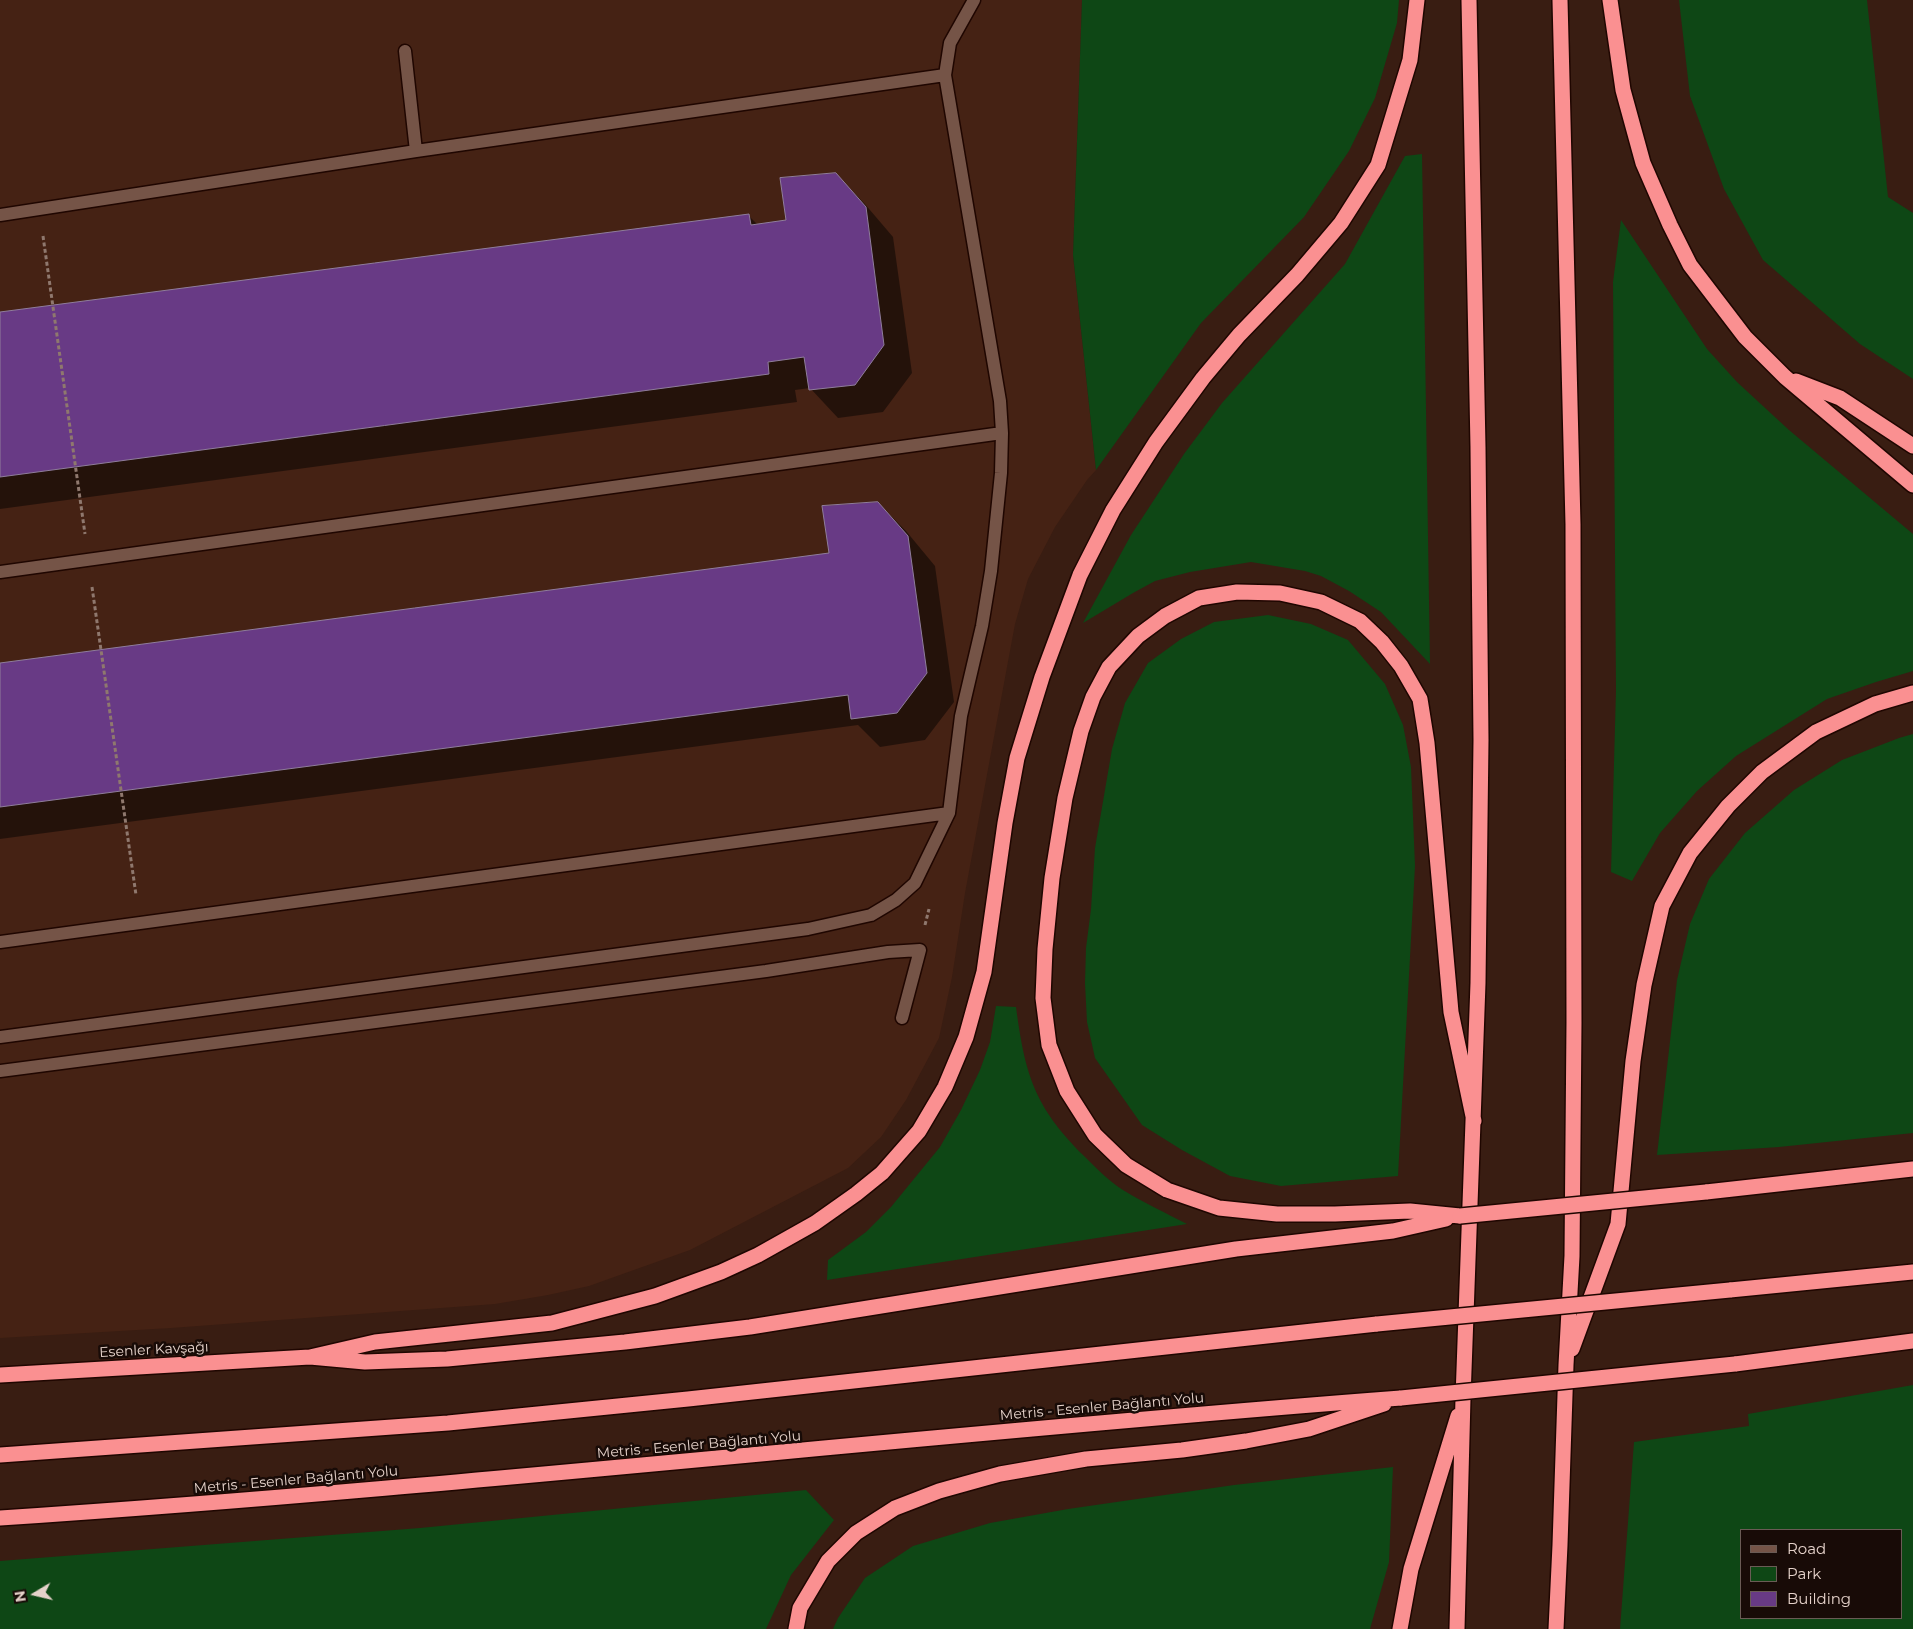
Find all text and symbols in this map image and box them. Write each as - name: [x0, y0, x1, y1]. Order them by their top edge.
- street label: Esenler Kavşağı: [99, 1339, 209, 1361]
- street label: Metris - Esenler Bağlantı Yolu: [999, 1390, 1205, 1424]
- street label: Metris - Esenler Bağlantı Yolu: [596, 1428, 802, 1462]
- street label: Metris - Esenler Bağlantı Yolu: [193, 1463, 399, 1497]
- legend: [1740, 1529, 1903, 1619]
- text: Road: [1787, 1539, 1826, 1558]
- text: Park: [1787, 1564, 1821, 1583]
- north arrow: [10, 1569, 60, 1619]
- text: N: [10, 1589, 30, 1603]
- text: Building: [1787, 1589, 1851, 1608]

